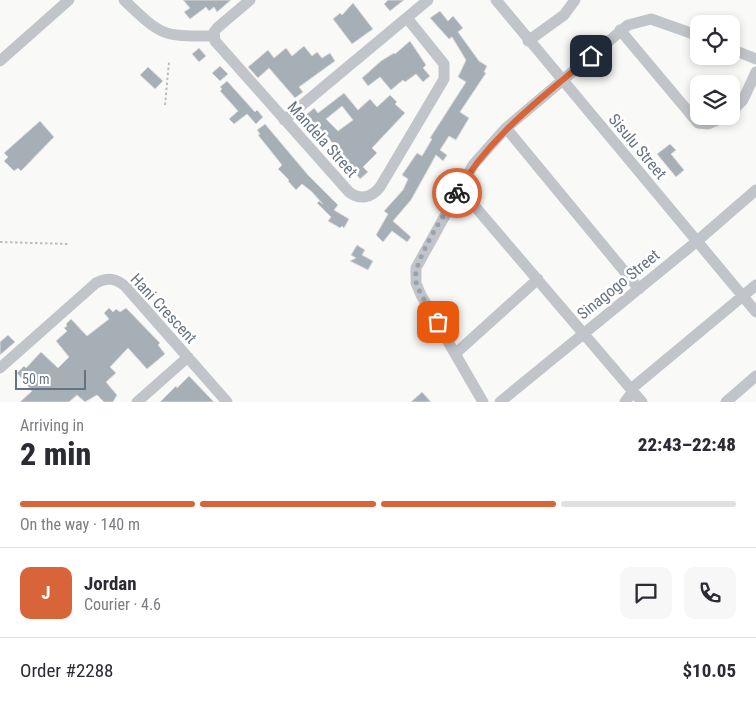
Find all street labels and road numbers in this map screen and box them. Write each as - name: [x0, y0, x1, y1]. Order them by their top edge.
- street label: Mandela Street: [284, 98, 362, 181]
- street label: Sisulu Street: [605, 110, 671, 183]
- street label: Sinagogo Street: [573, 245, 664, 323]
- street label: Hani Crescent: [126, 269, 201, 347]

